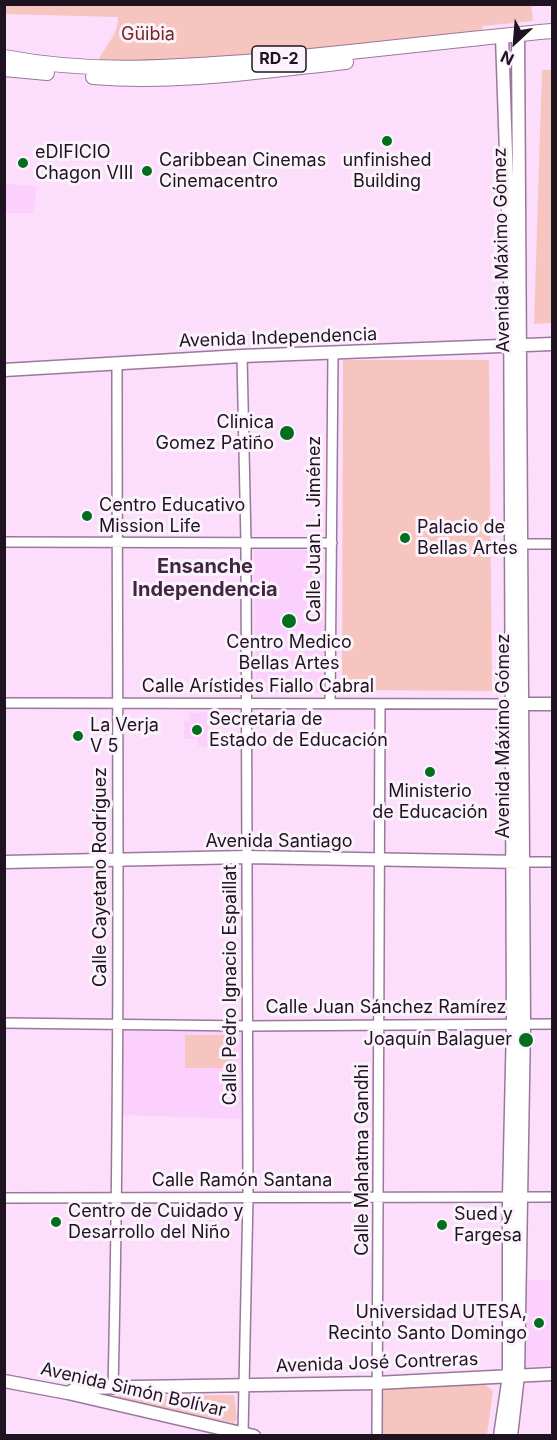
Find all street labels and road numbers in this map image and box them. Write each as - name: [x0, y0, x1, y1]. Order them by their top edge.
- road number: RD-2: [252, 46, 306, 72]
- street label: Avenida Máximo Gómez: [489, 147, 515, 353]
- street label: Avenida Independencia: [178, 324, 378, 352]
- street label: Calle Juan L. Jiménez: [304, 436, 326, 622]
- street label: Avenida Máximo Gómez: [493, 634, 515, 838]
- street label: Calle Arístides Fiallo Cabral: [142, 676, 374, 698]
- street label: Calle Cayetano Rodríguez: [90, 767, 112, 987]
- street label: Avenida Santiago: [205, 831, 353, 853]
- street label: Calle Pedro Ignacio Espaillat: [220, 865, 242, 1105]
- street label: Calle Juan Sánchez Ramírez: [265, 997, 507, 1019]
- street label: Calle Mahatma Gandhi: [352, 1064, 374, 1256]
- street label: Calle Ramón Santana: [152, 1170, 332, 1192]
- street label: Avenida José Contreras: [275, 1349, 479, 1377]
- street label: Avenida Simón Bolívar: [38, 1358, 228, 1422]

